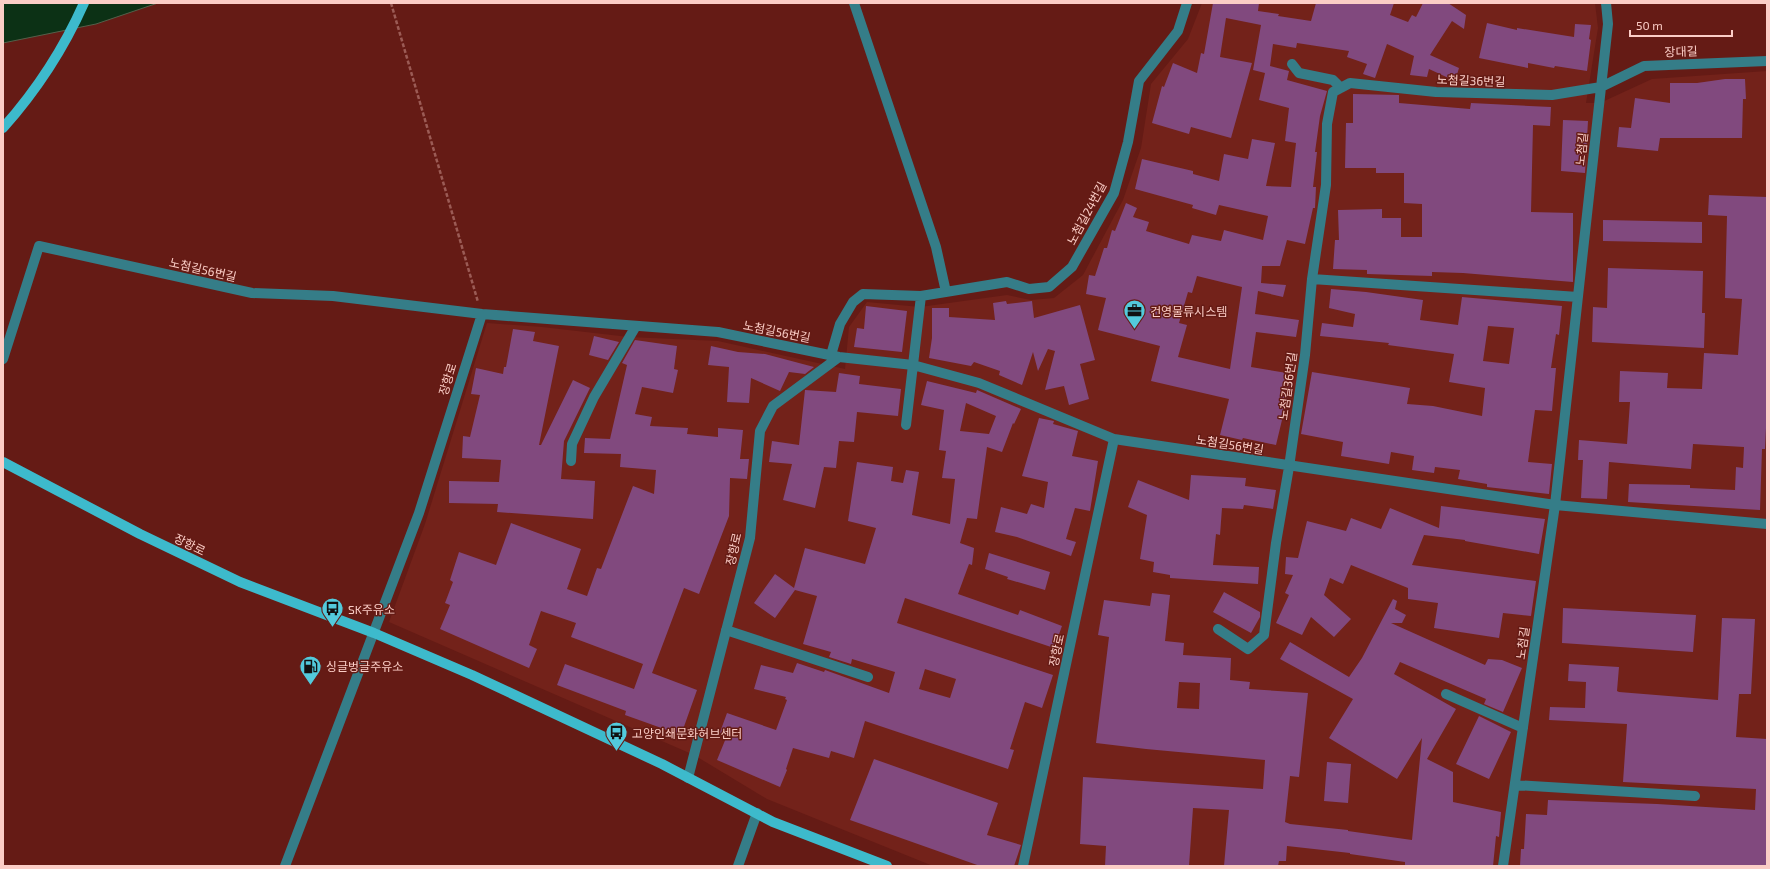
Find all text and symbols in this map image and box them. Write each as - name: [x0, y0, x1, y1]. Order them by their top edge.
- scale bar: [1630, 12, 1732, 38]
- text: 50 m: [1636, 18, 1663, 32]
- street label: 장대길: [1664, 43, 1698, 59]
- street label: 노첨길36번길: [1436, 72, 1506, 88]
- street label: 노첨길: [1572, 132, 1590, 166]
- street label: 노첨길24번길: [1064, 179, 1108, 247]
- street label: 노첨길56번길: [168, 254, 238, 284]
- office icon: 건영물류시스템: [1122, 298, 1148, 331]
- place label: 건영물류시스템: [1150, 304, 1227, 318]
- street label: 노첨길56번길: [742, 318, 812, 344]
- street label: 노첨길36번길: [1275, 351, 1299, 421]
- street label: 장항로: [435, 361, 459, 397]
- street label: 노첨길56번길: [1195, 432, 1265, 456]
- street label: 장항로: [172, 530, 208, 558]
- street label: 장항로: [722, 531, 744, 567]
- bus stop icon: SK주유소: [320, 596, 346, 629]
- place label: SK주유소: [348, 602, 395, 616]
- street label: 노첨길: [1513, 626, 1531, 660]
- street label: 장항로: [1046, 632, 1066, 668]
- fuel station icon: 싱글벙글주유소: [298, 653, 324, 686]
- place label: 싱글벙글주유소: [326, 659, 403, 673]
- bus stop icon: 고양인쇄문화허브센터: [604, 720, 630, 753]
- place label: 고양인쇄문화허브센터: [632, 726, 742, 740]

